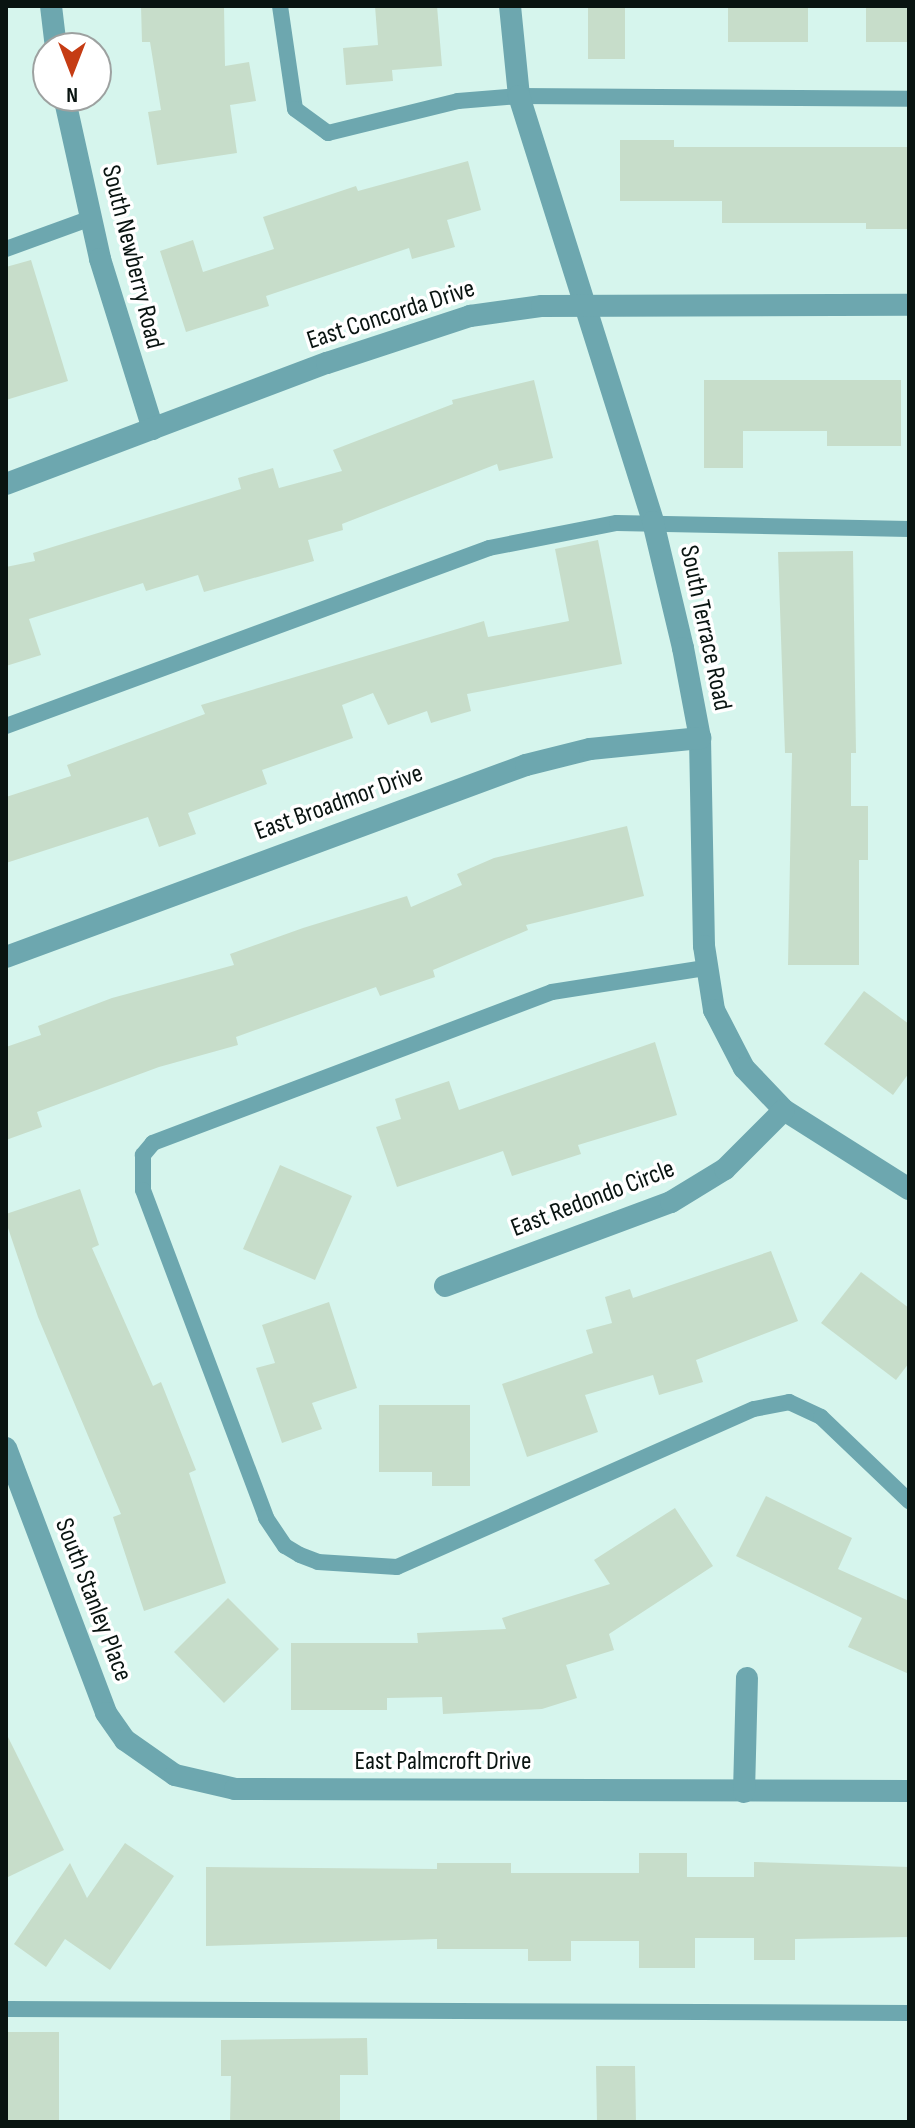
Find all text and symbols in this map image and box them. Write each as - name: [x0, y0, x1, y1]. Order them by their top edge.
- north arrow: [32, 32, 112, 112]
- text: N: [66, 81, 78, 108]
- street label: South Newberry Road: [94, 162, 170, 352]
- street label: East Concorda Drive: [303, 273, 479, 357]
- street label: South Terrace Road: [672, 543, 738, 713]
- street label: East Broadmor Drive: [251, 758, 427, 848]
- street label: East Redondo Circle: [507, 1154, 679, 1244]
- street label: South Stanley Place: [48, 1514, 138, 1686]
- street label: East Palmcroft Drive: [355, 1746, 531, 1778]

